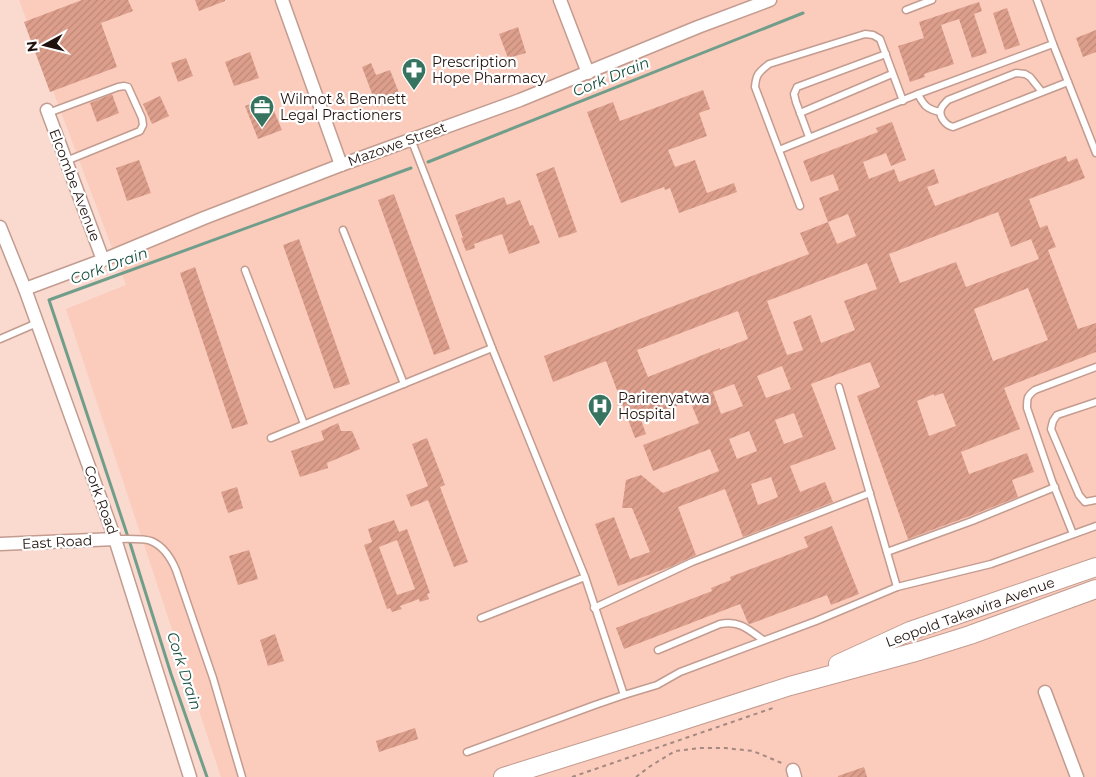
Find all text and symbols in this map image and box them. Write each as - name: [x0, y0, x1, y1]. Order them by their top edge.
- north arrow: [20, 20, 70, 70]
- text: N: [22, 40, 42, 53]
- place label: Prescription Hope Pharmacy: [432, 53, 546, 87]
- water label: Cork Drain: [570, 53, 652, 101]
- pharmacy icon: Prescription Hope Pharmacy: [401, 57, 427, 91]
- place label: Wilmot & Bennett Legal Practioners: [280, 90, 407, 124]
- office icon: Wilmot & Bennett Legal Practioners: [249, 94, 275, 128]
- street label: Mazowe Street: [345, 118, 449, 170]
- street label: Elcombe Avenue: [45, 126, 105, 244]
- water label: Cork Drain: [67, 243, 150, 288]
- place label: Parirenyatwa Hospital: [618, 389, 710, 423]
- hospital icon: Parirenyatwa Hospital: [587, 393, 613, 427]
- street label: Cork Road: [80, 463, 122, 537]
- street label: East Road: [21, 531, 93, 553]
- street label: Leopold Takawira Avenue: [883, 573, 1057, 651]
- water label: Cork Drain: [163, 629, 206, 712]

